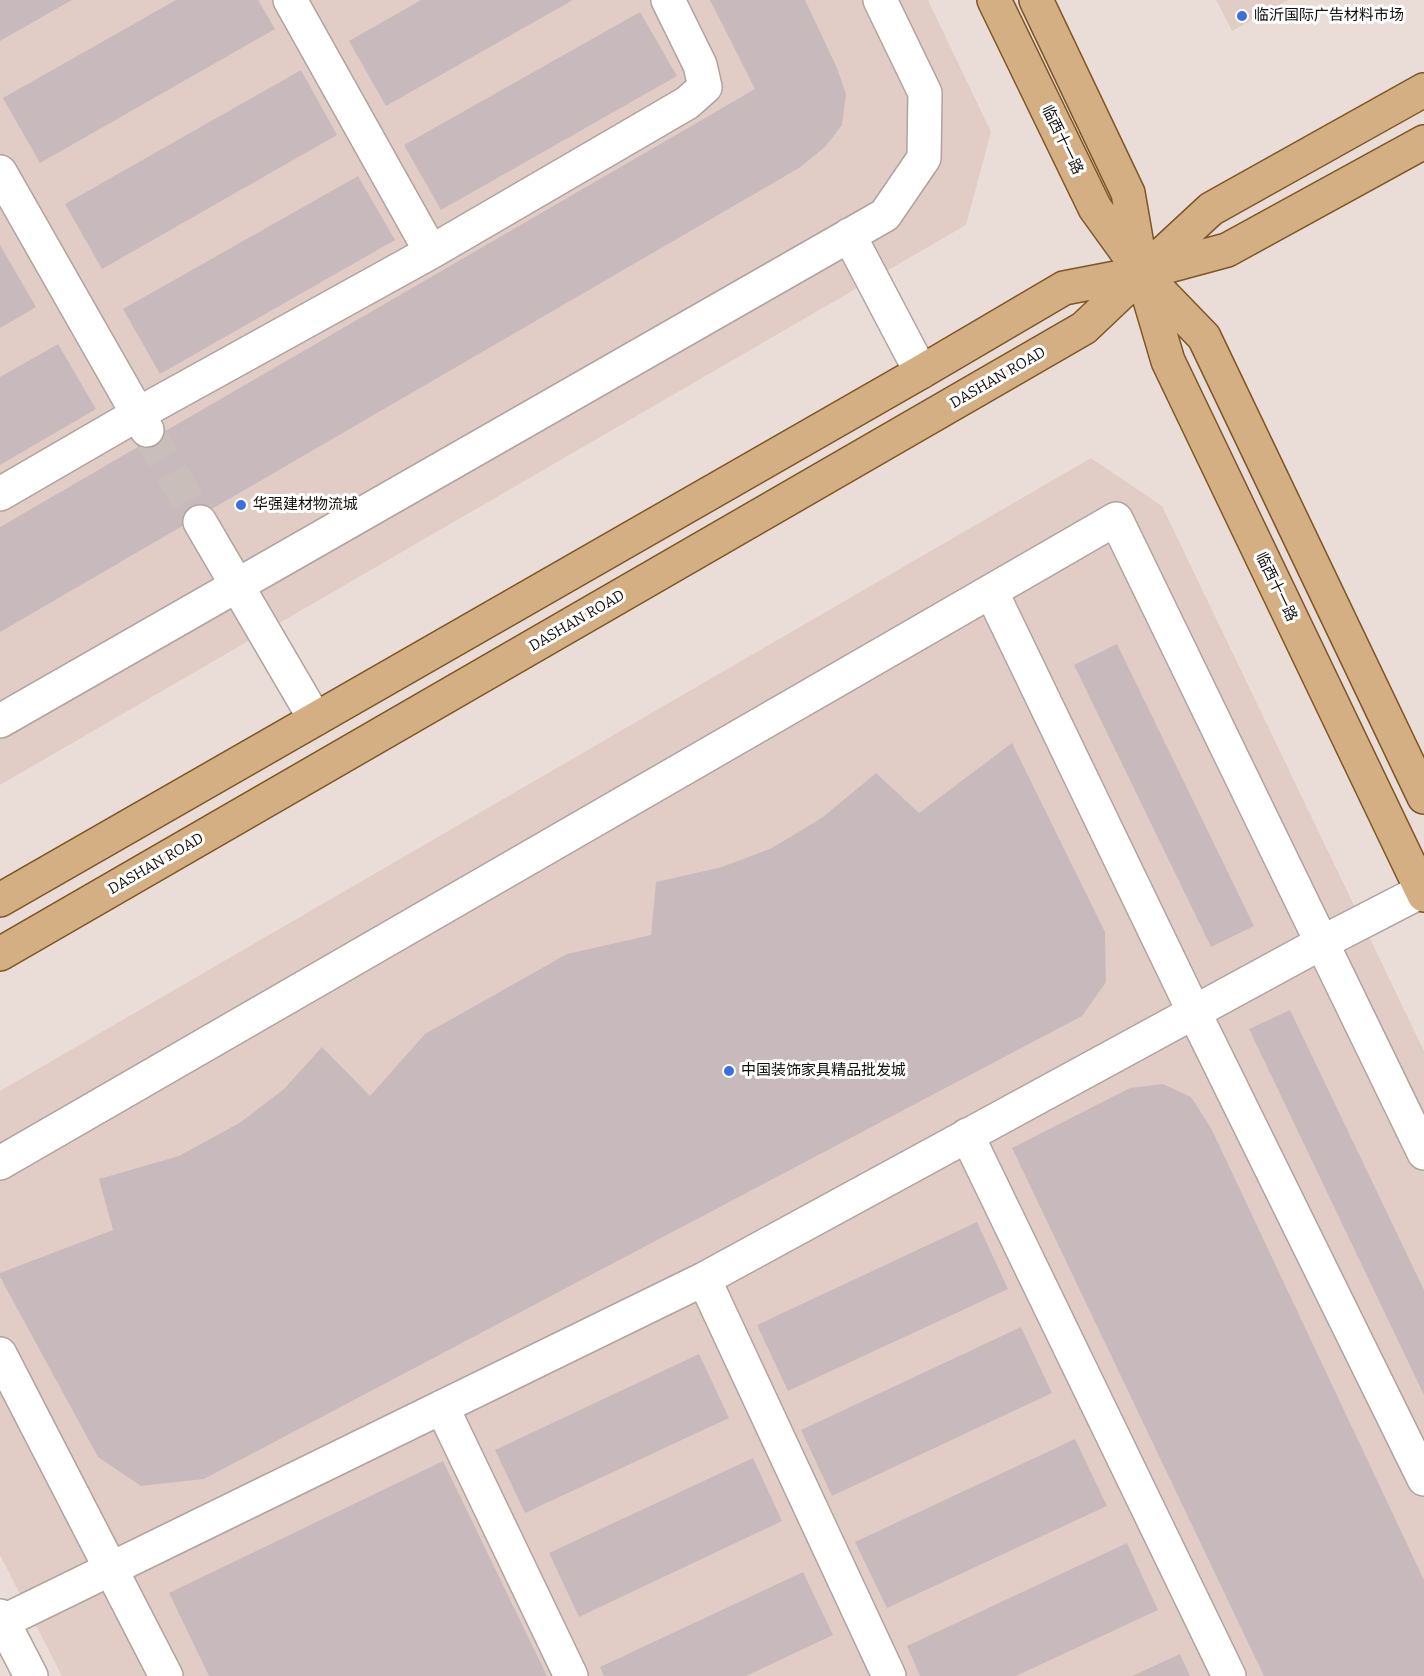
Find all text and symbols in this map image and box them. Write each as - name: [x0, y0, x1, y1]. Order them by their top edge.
- place label: 临沂国际广告材料市场: [1254, 7, 1404, 25]
- marker: 临沂国际广告材料市场: [1235, 9, 1249, 23]
- street label: 临西十一路: [1037, 102, 1087, 178]
- street label: DASHAN ROAD: [947, 343, 1049, 413]
- place label: 华强建材物流城: [253, 496, 358, 514]
- marker: 华强建材物流城: [234, 498, 248, 512]
- street label: 临西十一路: [1251, 549, 1301, 625]
- street label: DASHAN ROAD: [526, 586, 628, 656]
- street label: DASHAN ROAD: [105, 829, 207, 899]
- place label: 中国装饰家具精品批发城: [741, 1062, 906, 1080]
- marker: 中国装饰家具精品批发城: [722, 1064, 736, 1078]

